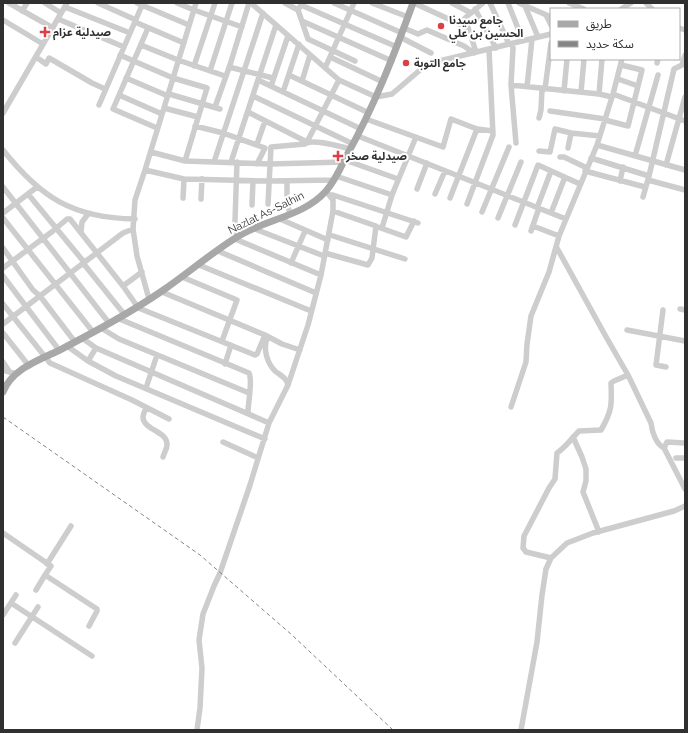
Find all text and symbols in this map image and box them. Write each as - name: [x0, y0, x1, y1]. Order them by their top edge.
- legend: [550, 8, 680, 60]
- place label: جامع سيدنا الحسين بن علي: [449, 14, 523, 42]
- text: طريق: [586, 17, 612, 32]
- marker: جامع سيدنا الحسين بن علي: [436, 21, 446, 31]
- place label: صيدلية عزام: [53, 26, 111, 41]
- marker: صيدلية عزام: [40, 27, 50, 37]
- text: سكة حديد: [586, 37, 634, 51]
- place label: جامع التوبة: [414, 57, 466, 72]
- marker: جامع التوبة: [401, 58, 411, 68]
- place label: صيدلية صخر: [345, 150, 407, 163]
- marker: صيدلية صخر: [333, 151, 343, 161]
- street label: Nazlat As-Salhin: [226, 189, 306, 237]

